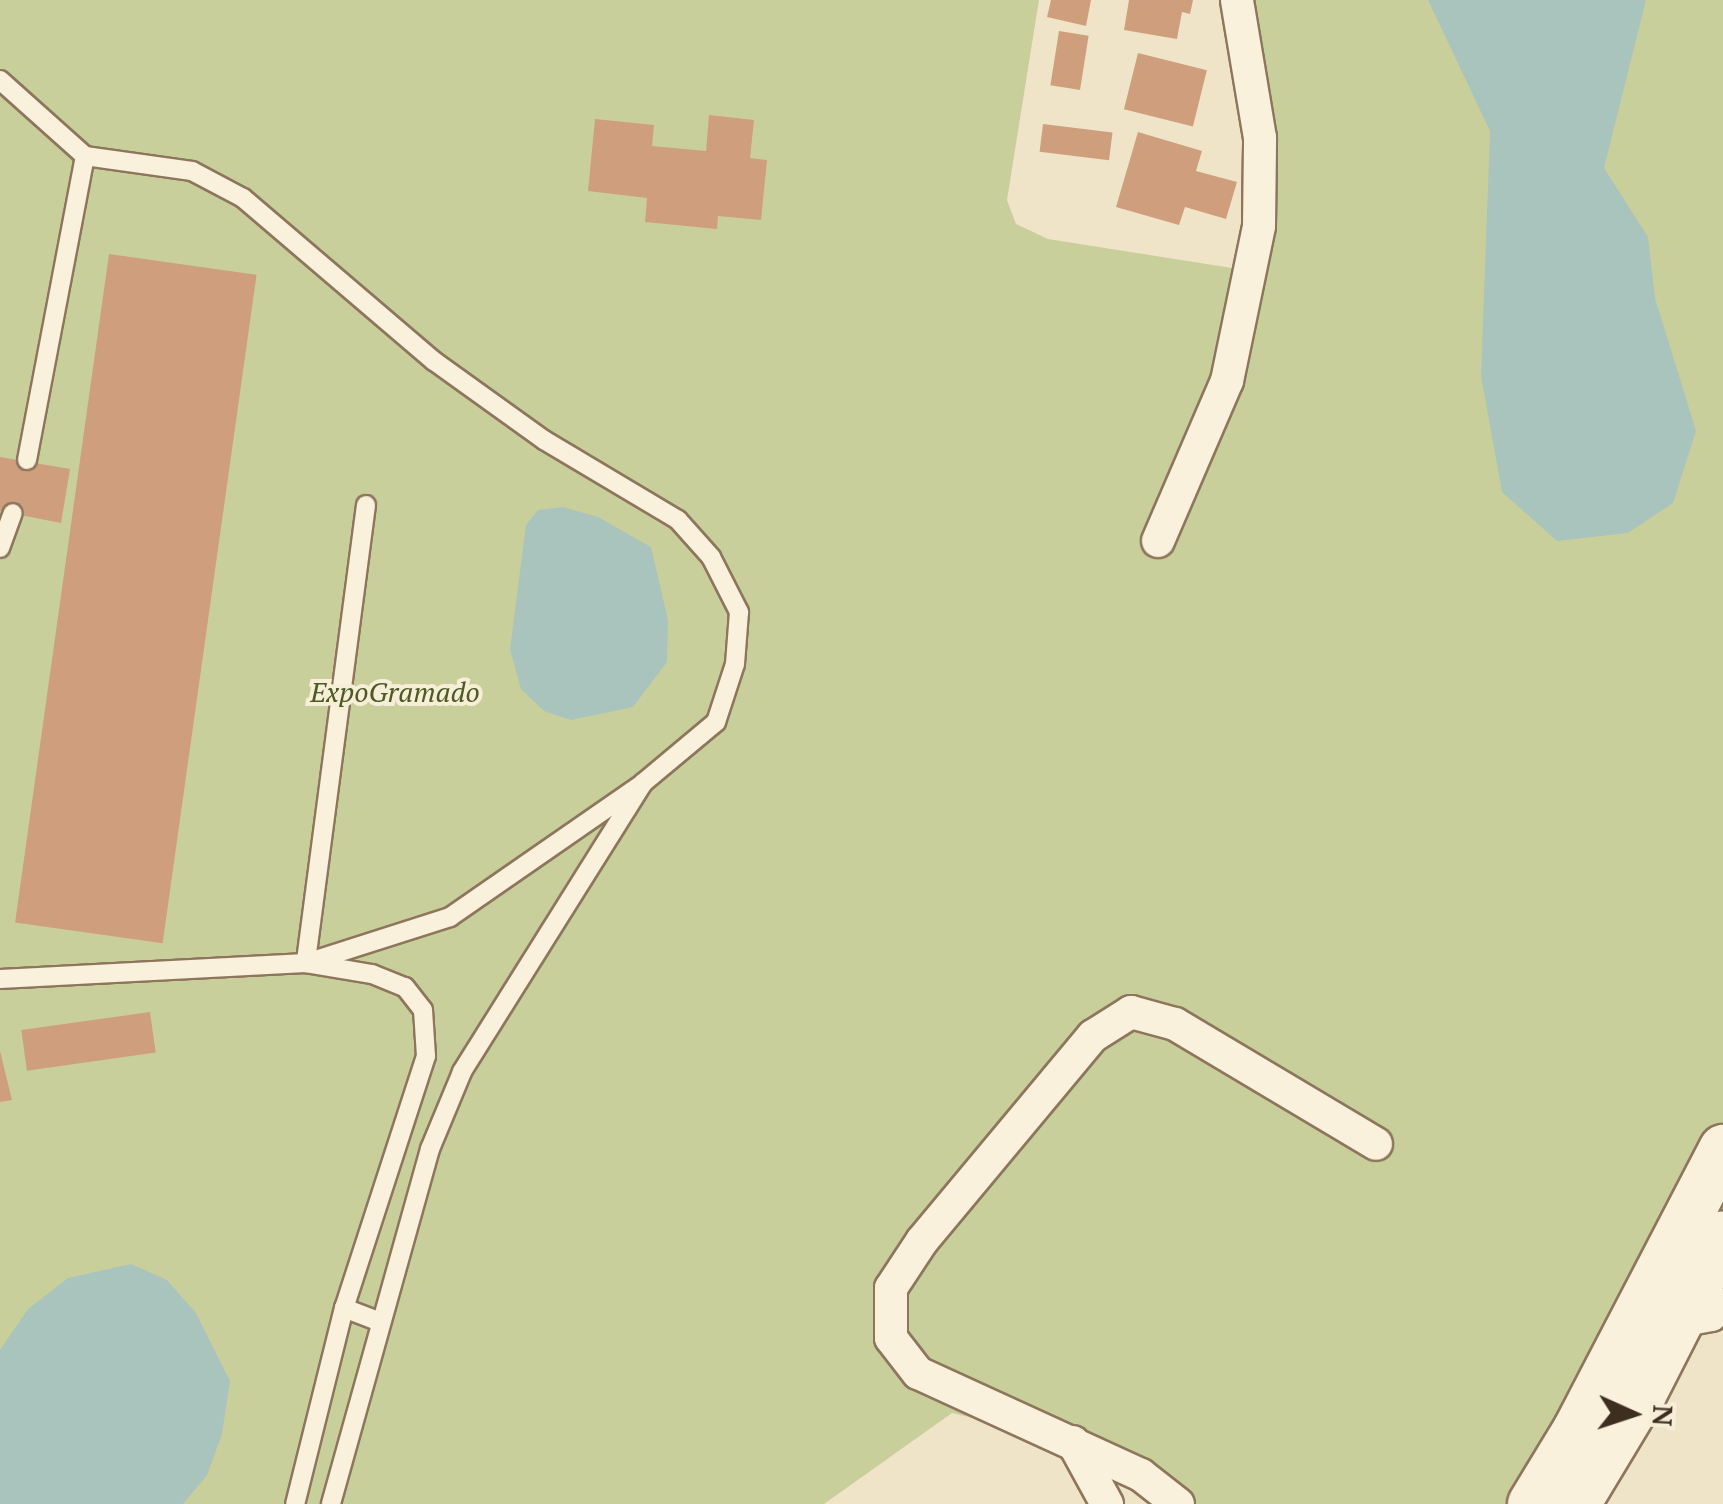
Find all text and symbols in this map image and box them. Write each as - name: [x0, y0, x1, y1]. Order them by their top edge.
- park label: ExpoGramado: [310, 675, 480, 709]
- north arrow: [1583, 1364, 1683, 1464]
- text: N: [1644, 1404, 1682, 1427]

